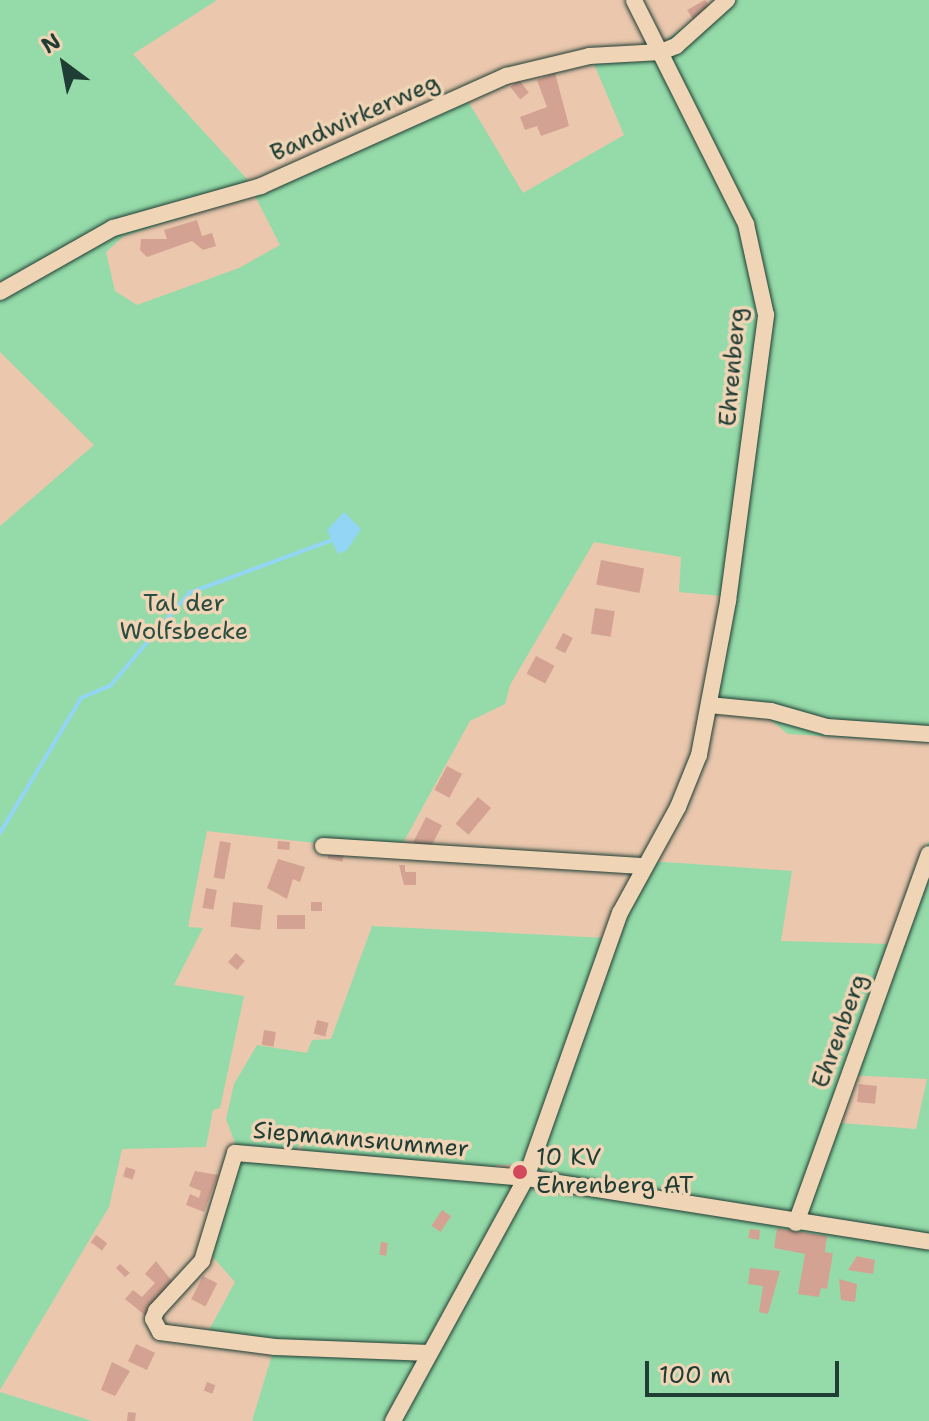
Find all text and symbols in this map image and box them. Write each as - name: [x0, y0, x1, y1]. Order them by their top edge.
- north arrow: [24, 24, 104, 104]
- text: N: [36, 26, 66, 60]
- street label: Bandwirkerweg: [266, 68, 444, 168]
- street label: Ehrenberg: [713, 306, 753, 428]
- park label: Tal der Wolfsbecke: [120, 590, 248, 646]
- street label: Ehrenberg: [806, 970, 874, 1092]
- street label: Siepmannsnummer: [252, 1116, 470, 1164]
- place label: 10 KV Ehrenberg AT: [536, 1144, 694, 1200]
- marker: 10 KV Ehrenberg AT: [511, 1163, 529, 1181]
- scale bar: [649, 1345, 843, 1395]
- text: 100 m: [659, 1359, 731, 1391]

